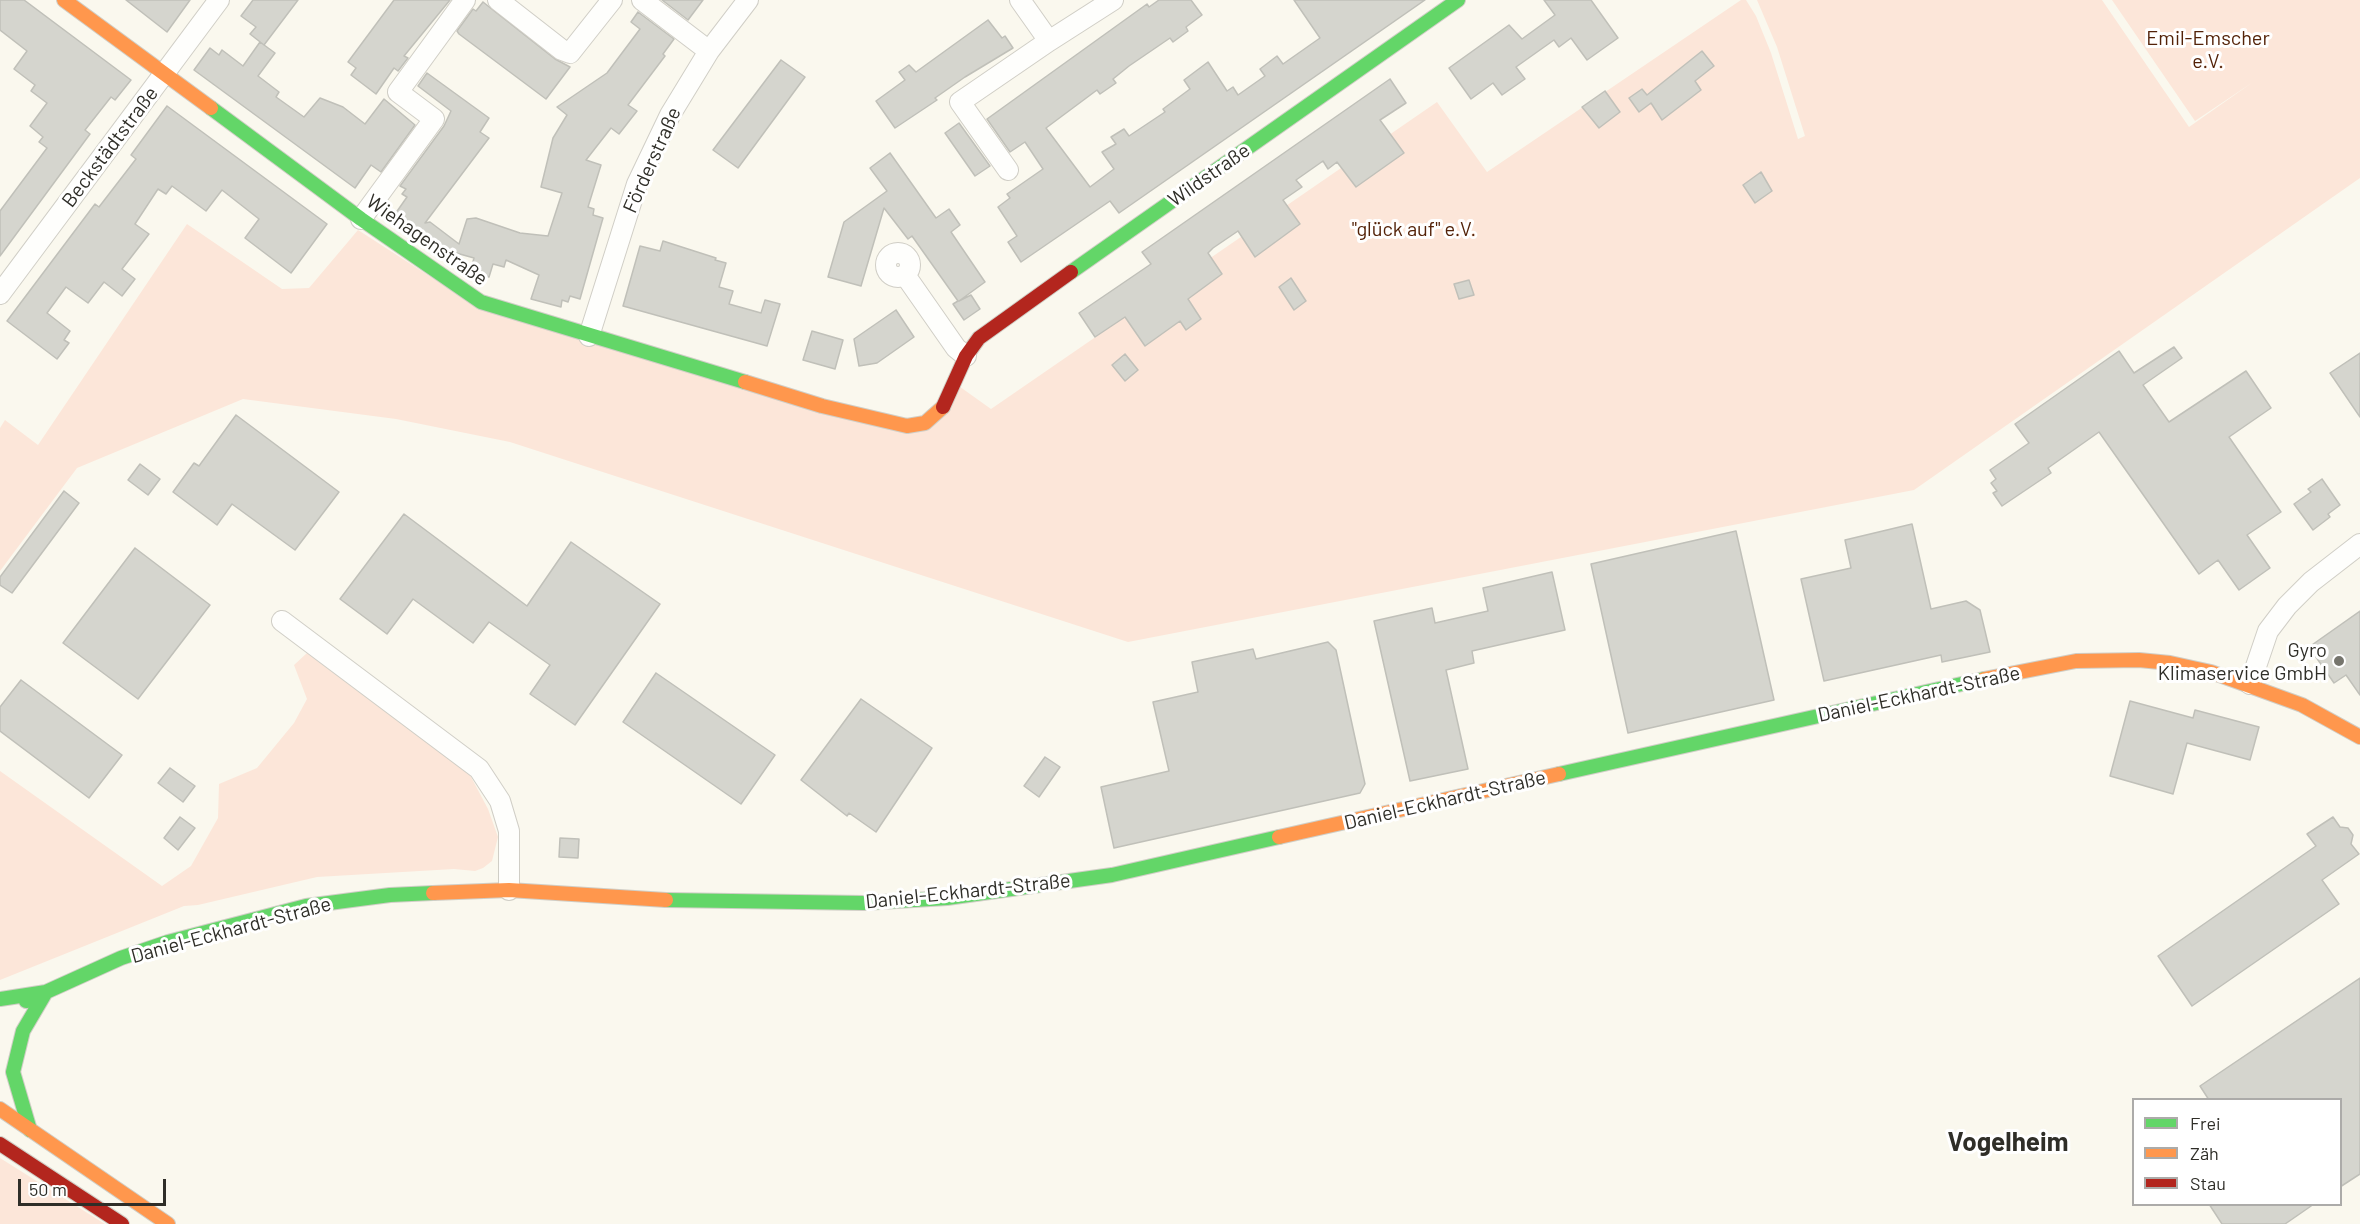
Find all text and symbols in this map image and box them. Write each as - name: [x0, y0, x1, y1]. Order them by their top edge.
- park label: Emil-Emscher e.V.: [2146, 26, 2270, 73]
- street label: Beckstädtstraße: [57, 82, 163, 212]
- street label: Förderstraße: [618, 103, 686, 217]
- street label: Wildstraße: [1163, 138, 1255, 212]
- street label: Wiehagenstraße: [362, 189, 492, 291]
- park label: "glück auf" e.V.: [1352, 217, 1476, 241]
- place label: Gyro Klimaservice GmbH: [2158, 638, 2327, 685]
- marker: Gyro Klimaservice GmbH: [2332, 654, 2346, 668]
- street label: Daniel-Eckhardt-Straße: [1816, 661, 2022, 727]
- street label: Daniel-Eckhardt-Straße: [1342, 765, 1548, 835]
- street label: Daniel-Eckhardt-Straße: [864, 868, 1072, 914]
- street label: Daniel-Eckhardt-Straße: [128, 892, 334, 968]
- legend: [2132, 1098, 2342, 1206]
- text: Frei: [2190, 1112, 2221, 1134]
- district label: Vogelheim: [1948, 1126, 2068, 1158]
- text: Zäh: [2190, 1142, 2219, 1164]
- scale bar: [21, 1167, 170, 1205]
- text: Stau: [2190, 1172, 2226, 1194]
- text: 50 m: [29, 1178, 67, 1200]

